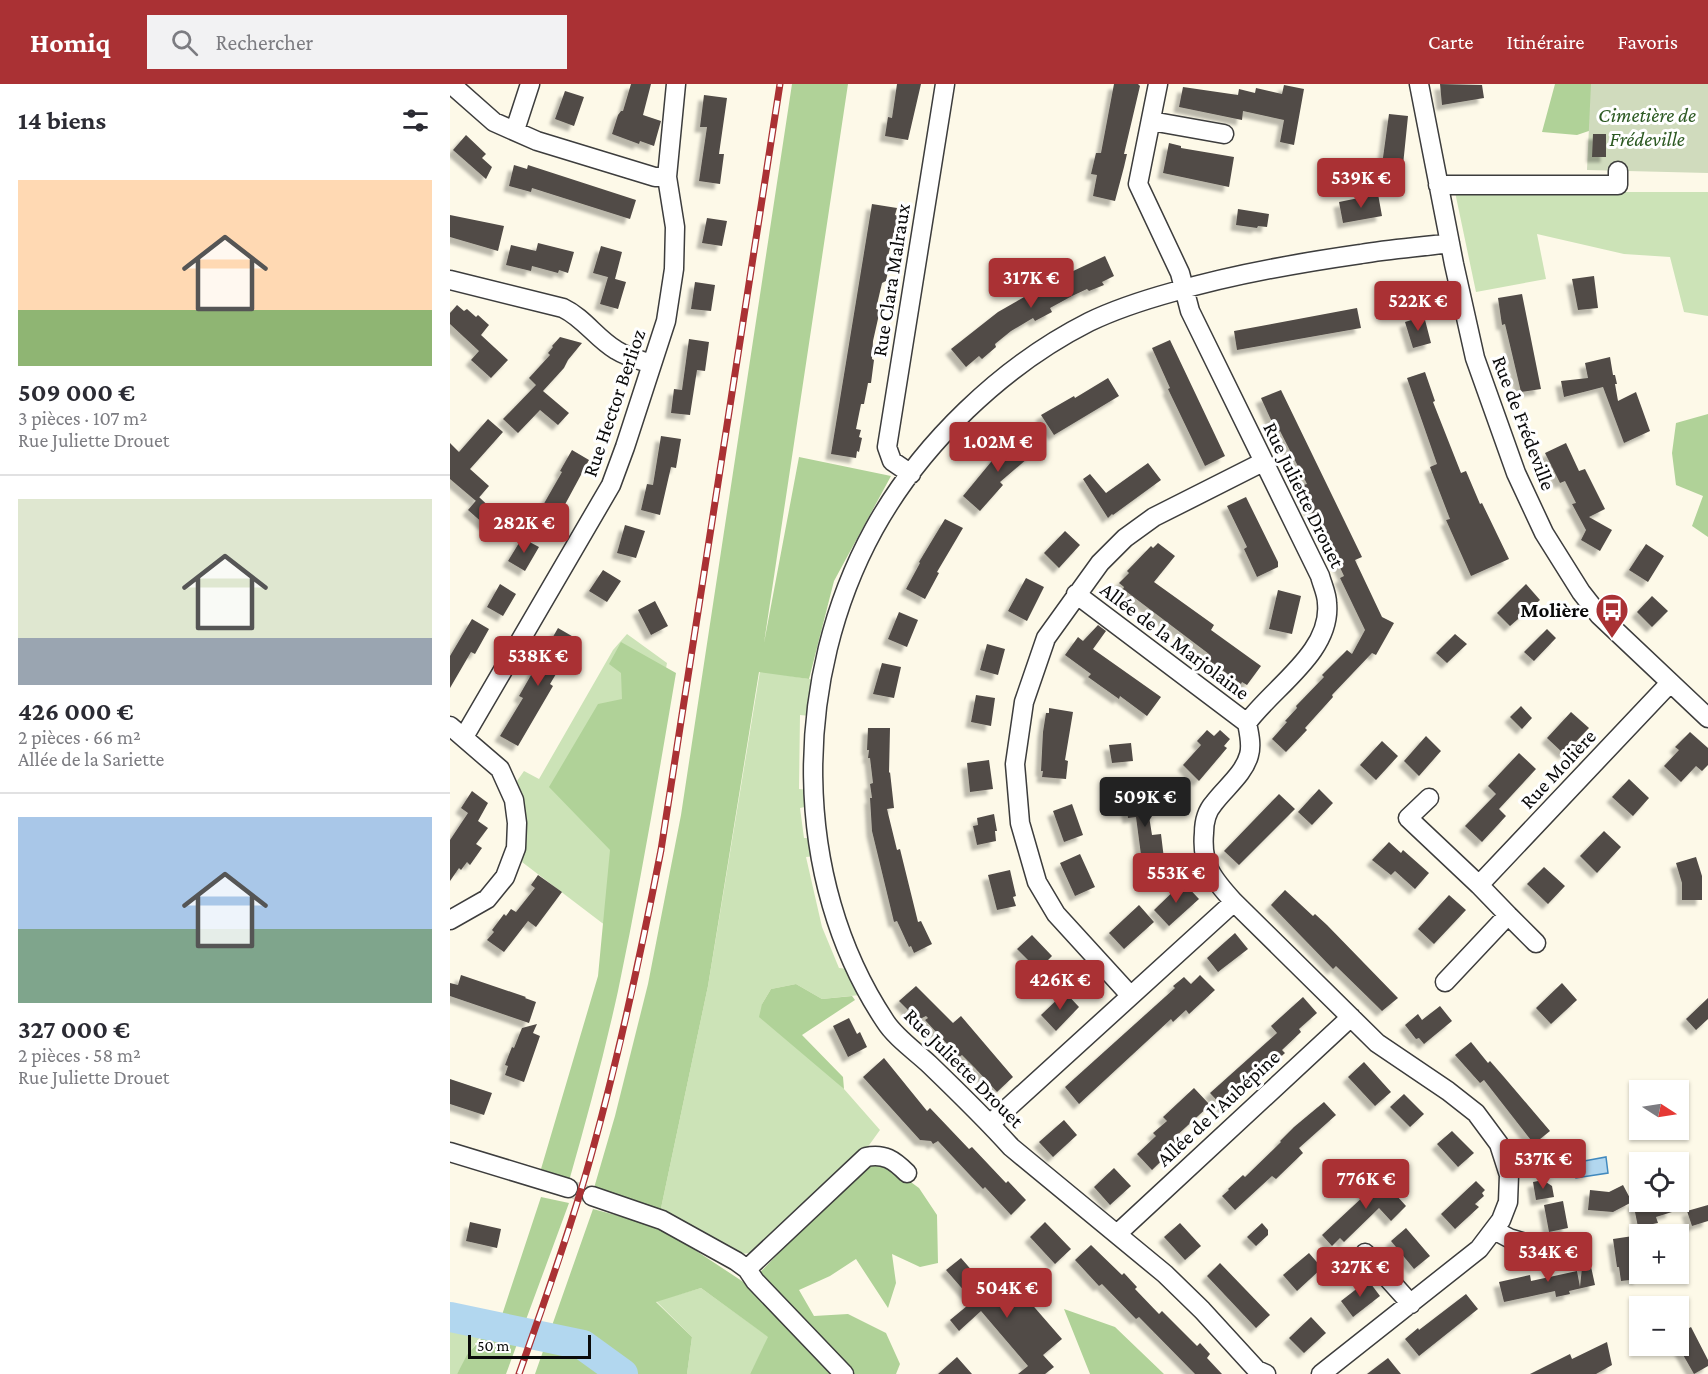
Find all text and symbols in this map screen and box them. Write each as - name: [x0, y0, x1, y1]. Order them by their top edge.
- search box: [147, 15, 567, 69]
- icon: search: [168, 26, 201, 59]
- text: Homiq: [30, 27, 111, 58]
- text: Rechercher: [216, 30, 313, 55]
- text: Carte: [1428, 30, 1474, 54]
- text: Itinéraire: [1507, 30, 1584, 54]
- text: Favoris: [1617, 30, 1678, 54]
- park label: Cimetière de Frédeville: [1598, 103, 1696, 151]
- icon: filters: [399, 104, 432, 137]
- text: 14 biens: [18, 106, 106, 135]
- pin: 539K €: [1312, 158, 1410, 209]
- text: 539K €: [1331, 166, 1391, 188]
- street label: Rue Clara Malraux: [867, 202, 915, 358]
- icon: home: [171, 219, 279, 327]
- pin: 317K €: [982, 258, 1080, 309]
- text: 317K €: [1003, 266, 1059, 288]
- pin: 522K €: [1369, 281, 1467, 332]
- text: 522K €: [1388, 289, 1448, 311]
- street label: Rue Hector Berlioz: [578, 326, 651, 480]
- street label: Rue de Frédeville: [1487, 352, 1561, 494]
- text: 509 000 €: [18, 378, 135, 407]
- text: 3 pièces · 107 m²: [18, 407, 147, 429]
- street label: Rue Juliette Drouet: [1258, 418, 1350, 573]
- pin: 1.02M €: [943, 422, 1053, 473]
- text: Rue Juliette Drouet: [18, 429, 169, 451]
- text: 1.02M €: [963, 430, 1033, 452]
- pin: 282K €: [475, 503, 573, 554]
- text: 282K €: [493, 511, 555, 533]
- icon: home: [171, 538, 279, 646]
- street label: Allée de la Marjolaine: [1096, 577, 1254, 705]
- bus stop icon: Molière: [1594, 592, 1630, 639]
- place label: Molière: [1520, 598, 1589, 622]
- pin: 538K €: [489, 636, 587, 687]
- text: 538K €: [508, 644, 568, 666]
- text: 426 000 €: [18, 697, 134, 726]
- street label: Rue Molière: [1515, 724, 1601, 814]
- text: 2 pièces · 66 m²: [18, 726, 141, 748]
- text: Allée de la Sariette: [18, 748, 164, 770]
- pin: 509K €: [1096, 777, 1194, 828]
- text: 509K €: [1114, 785, 1176, 807]
- pin: 553K €: [1127, 853, 1225, 904]
- icon: home: [171, 856, 279, 964]
- text: 553K €: [1147, 861, 1205, 883]
- pin: 426K €: [1011, 960, 1109, 1011]
- text: 426K €: [1029, 968, 1091, 990]
- street label: Rue Juliette Drouet: [899, 1003, 1029, 1133]
- text: 327 000 €: [18, 1015, 130, 1044]
- text: 2 pièces · 58 m²: [18, 1044, 141, 1066]
- street label: Allée de l'Aubépine: [1151, 1045, 1285, 1171]
- text: Rue Juliette Drouet: [18, 1066, 169, 1088]
- north arrow: [1629, 1080, 1689, 1140]
- map controls: [1629, 1080, 1689, 1356]
- pin: 537K €: [1494, 1139, 1592, 1190]
- text: 537K €: [1514, 1147, 1572, 1169]
- button: locate: [1629, 1152, 1689, 1212]
- pin: 776K €: [1317, 1159, 1415, 1210]
- text: 776K €: [1336, 1167, 1396, 1189]
- button: +: [1629, 1224, 1689, 1284]
- pin: 534K €: [1499, 1232, 1597, 1283]
- text: 534K €: [1518, 1240, 1578, 1262]
- pin: 327K €: [1311, 1247, 1409, 1298]
- text: 327K €: [1331, 1255, 1389, 1277]
- pin: 504K €: [958, 1268, 1056, 1319]
- text: 504K €: [976, 1276, 1038, 1298]
- button: −: [1629, 1296, 1689, 1356]
- scale bar: [468, 1332, 591, 1360]
- text: 50 m: [477, 1337, 509, 1354]

